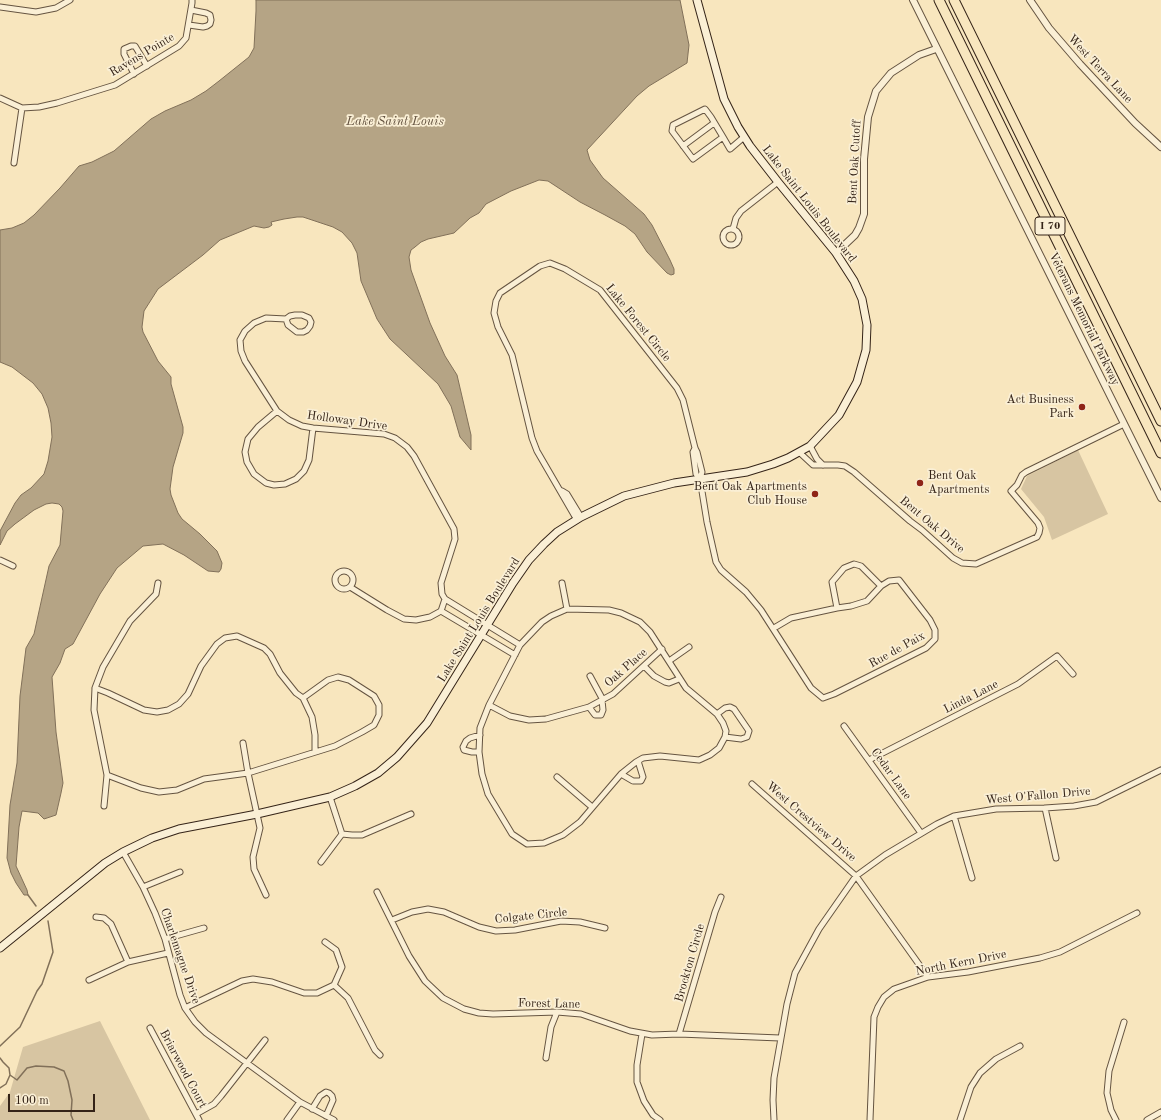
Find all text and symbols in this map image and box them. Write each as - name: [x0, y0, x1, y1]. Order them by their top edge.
- street label: Ravens Pointe: [107, 30, 177, 80]
- street label: West Terra Lane: [1065, 32, 1135, 106]
- water label: Lake Saint Louis: [346, 114, 444, 130]
- street label: Bent Oak Cutoff: [846, 120, 864, 204]
- street label: Lake Saint Louis Boulevard: [759, 143, 859, 265]
- road number: I 70: [1035, 217, 1065, 235]
- street label: Veterans Memorial Parkway: [1045, 250, 1123, 388]
- street label: Lake Forest Circle: [602, 281, 674, 365]
- place label: Act Business Park: [1006, 393, 1074, 421]
- marker: Act Business Park: [1077, 402, 1087, 412]
- street label: Holloway Drive: [306, 408, 388, 434]
- place label: Bent Oak Apartments: [928, 469, 989, 497]
- marker: Bent Oak Apartments: [915, 478, 925, 488]
- place label: Bent Oak Apartments Club House: [694, 480, 807, 508]
- marker: Bent Oak Apartments Club House: [810, 489, 820, 499]
- street label: Bent Oak Drive: [897, 494, 967, 556]
- street label: Lake Saint Louis Boulevard: [435, 555, 523, 685]
- street label: Rue de Paix: [866, 629, 928, 671]
- street label: Oak Place: [602, 646, 650, 690]
- street label: Linda Lane: [941, 677, 1001, 717]
- street label: Cedar Lane: [868, 745, 914, 803]
- street label: West Crestview Drive: [763, 779, 859, 865]
- street label: West O'Fallon Drive: [985, 784, 1091, 808]
- street label: Colgate Circle: [494, 905, 568, 927]
- street label: Charlemagne Drive: [157, 906, 203, 1006]
- street label: Brockton Circle: [672, 922, 708, 1004]
- street label: North Kern Drive: [914, 947, 1008, 979]
- street label: Forest Lane: [518, 996, 580, 1012]
- street label: Briarwood Court: [156, 1027, 210, 1111]
- scale bar: [10, 1086, 97, 1112]
- text: 100 m: [15, 1095, 49, 1107]

